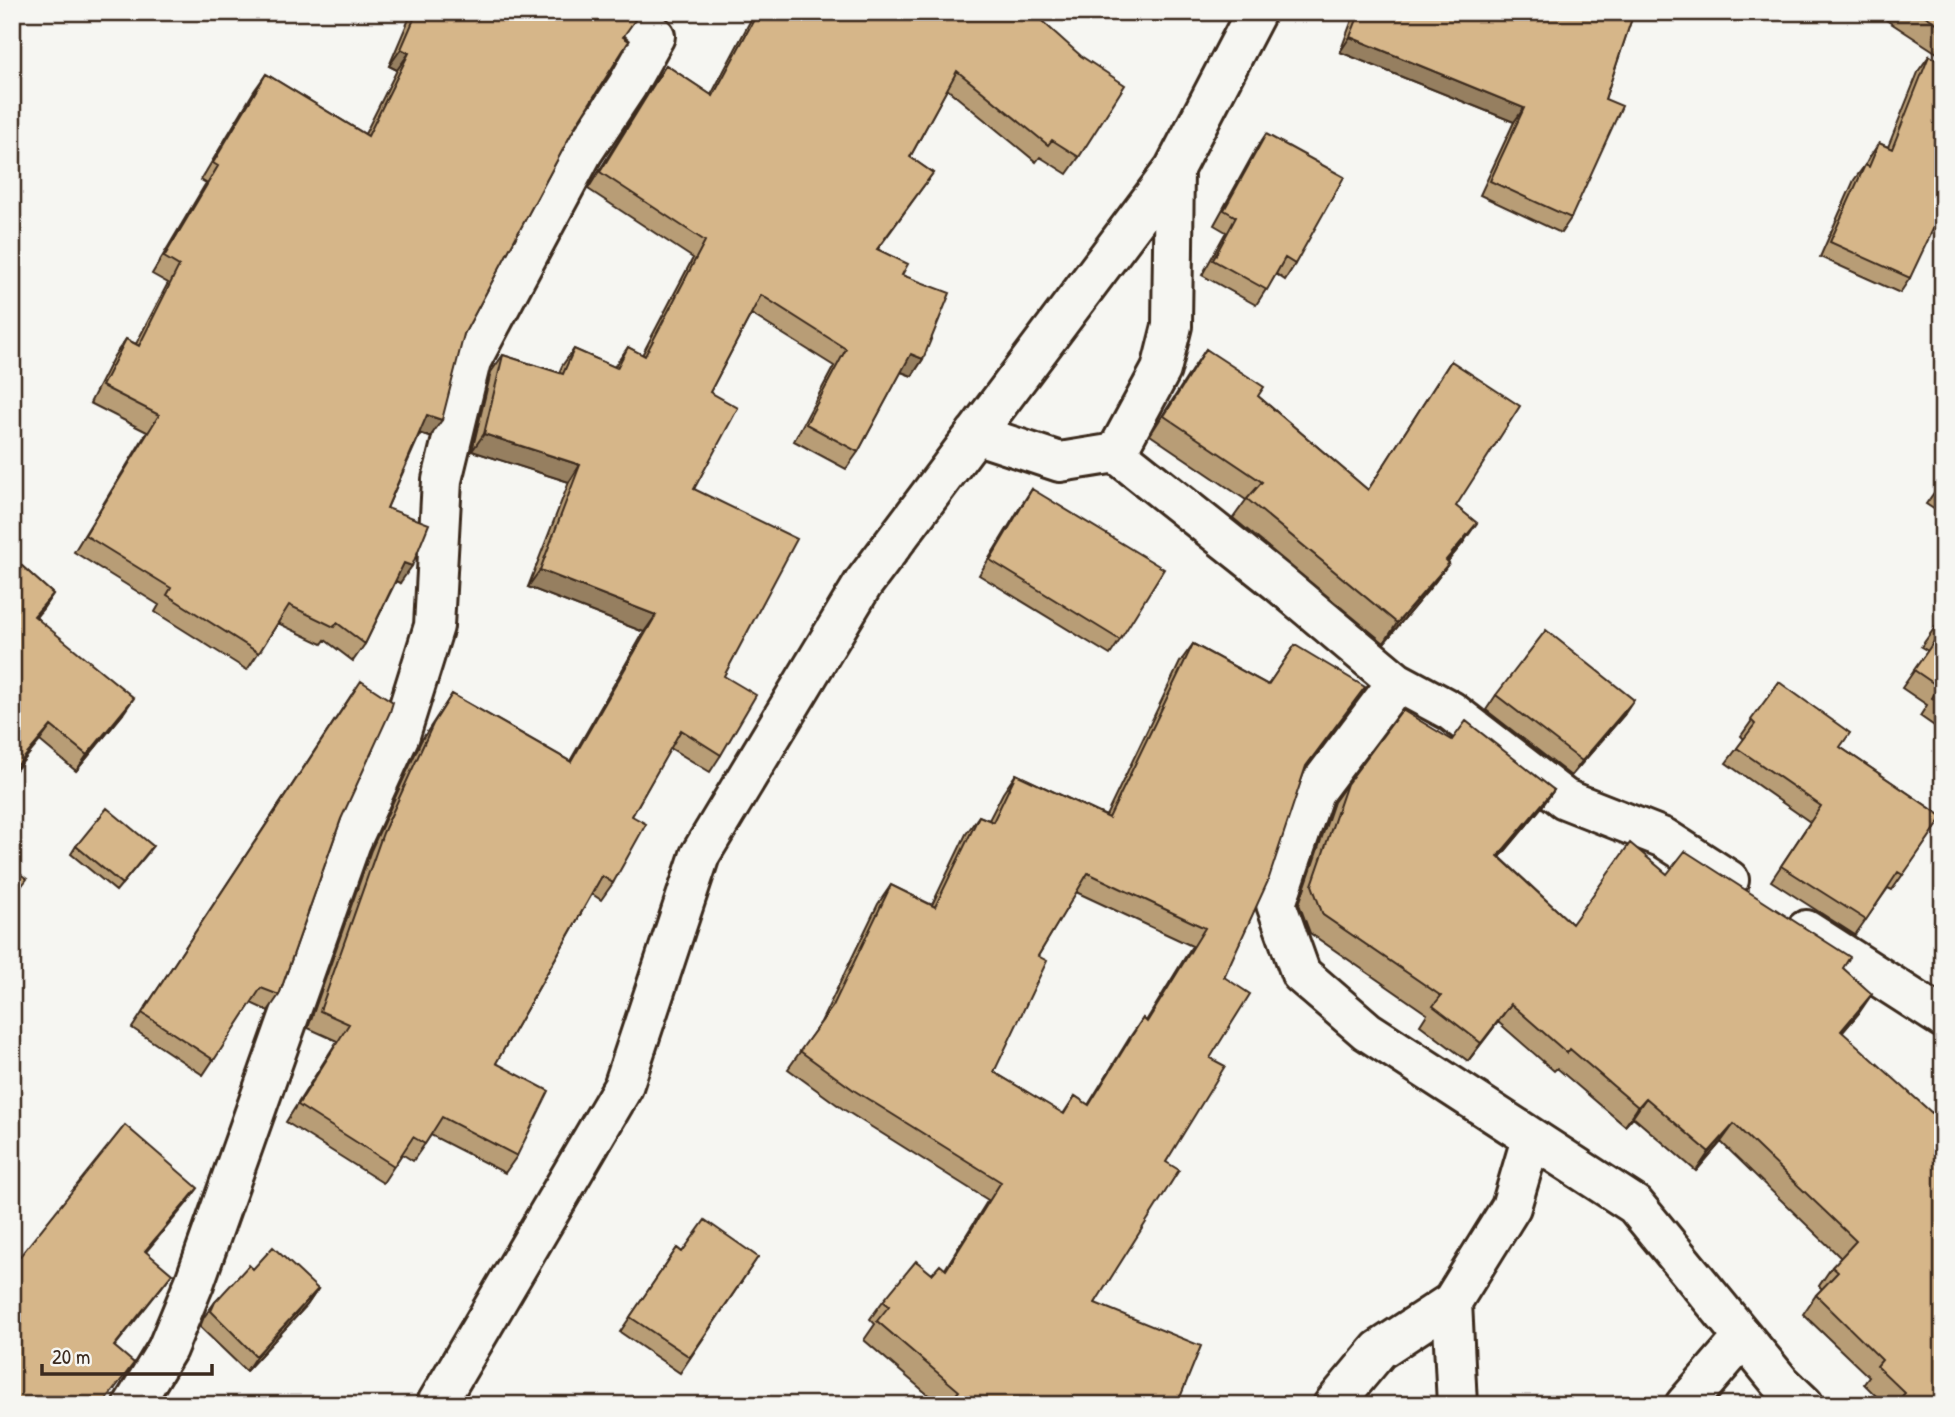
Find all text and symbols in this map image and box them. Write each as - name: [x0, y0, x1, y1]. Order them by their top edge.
- scale bar: [42, 1333, 212, 1377]
- text: 20 m: [52, 1342, 90, 1371]

